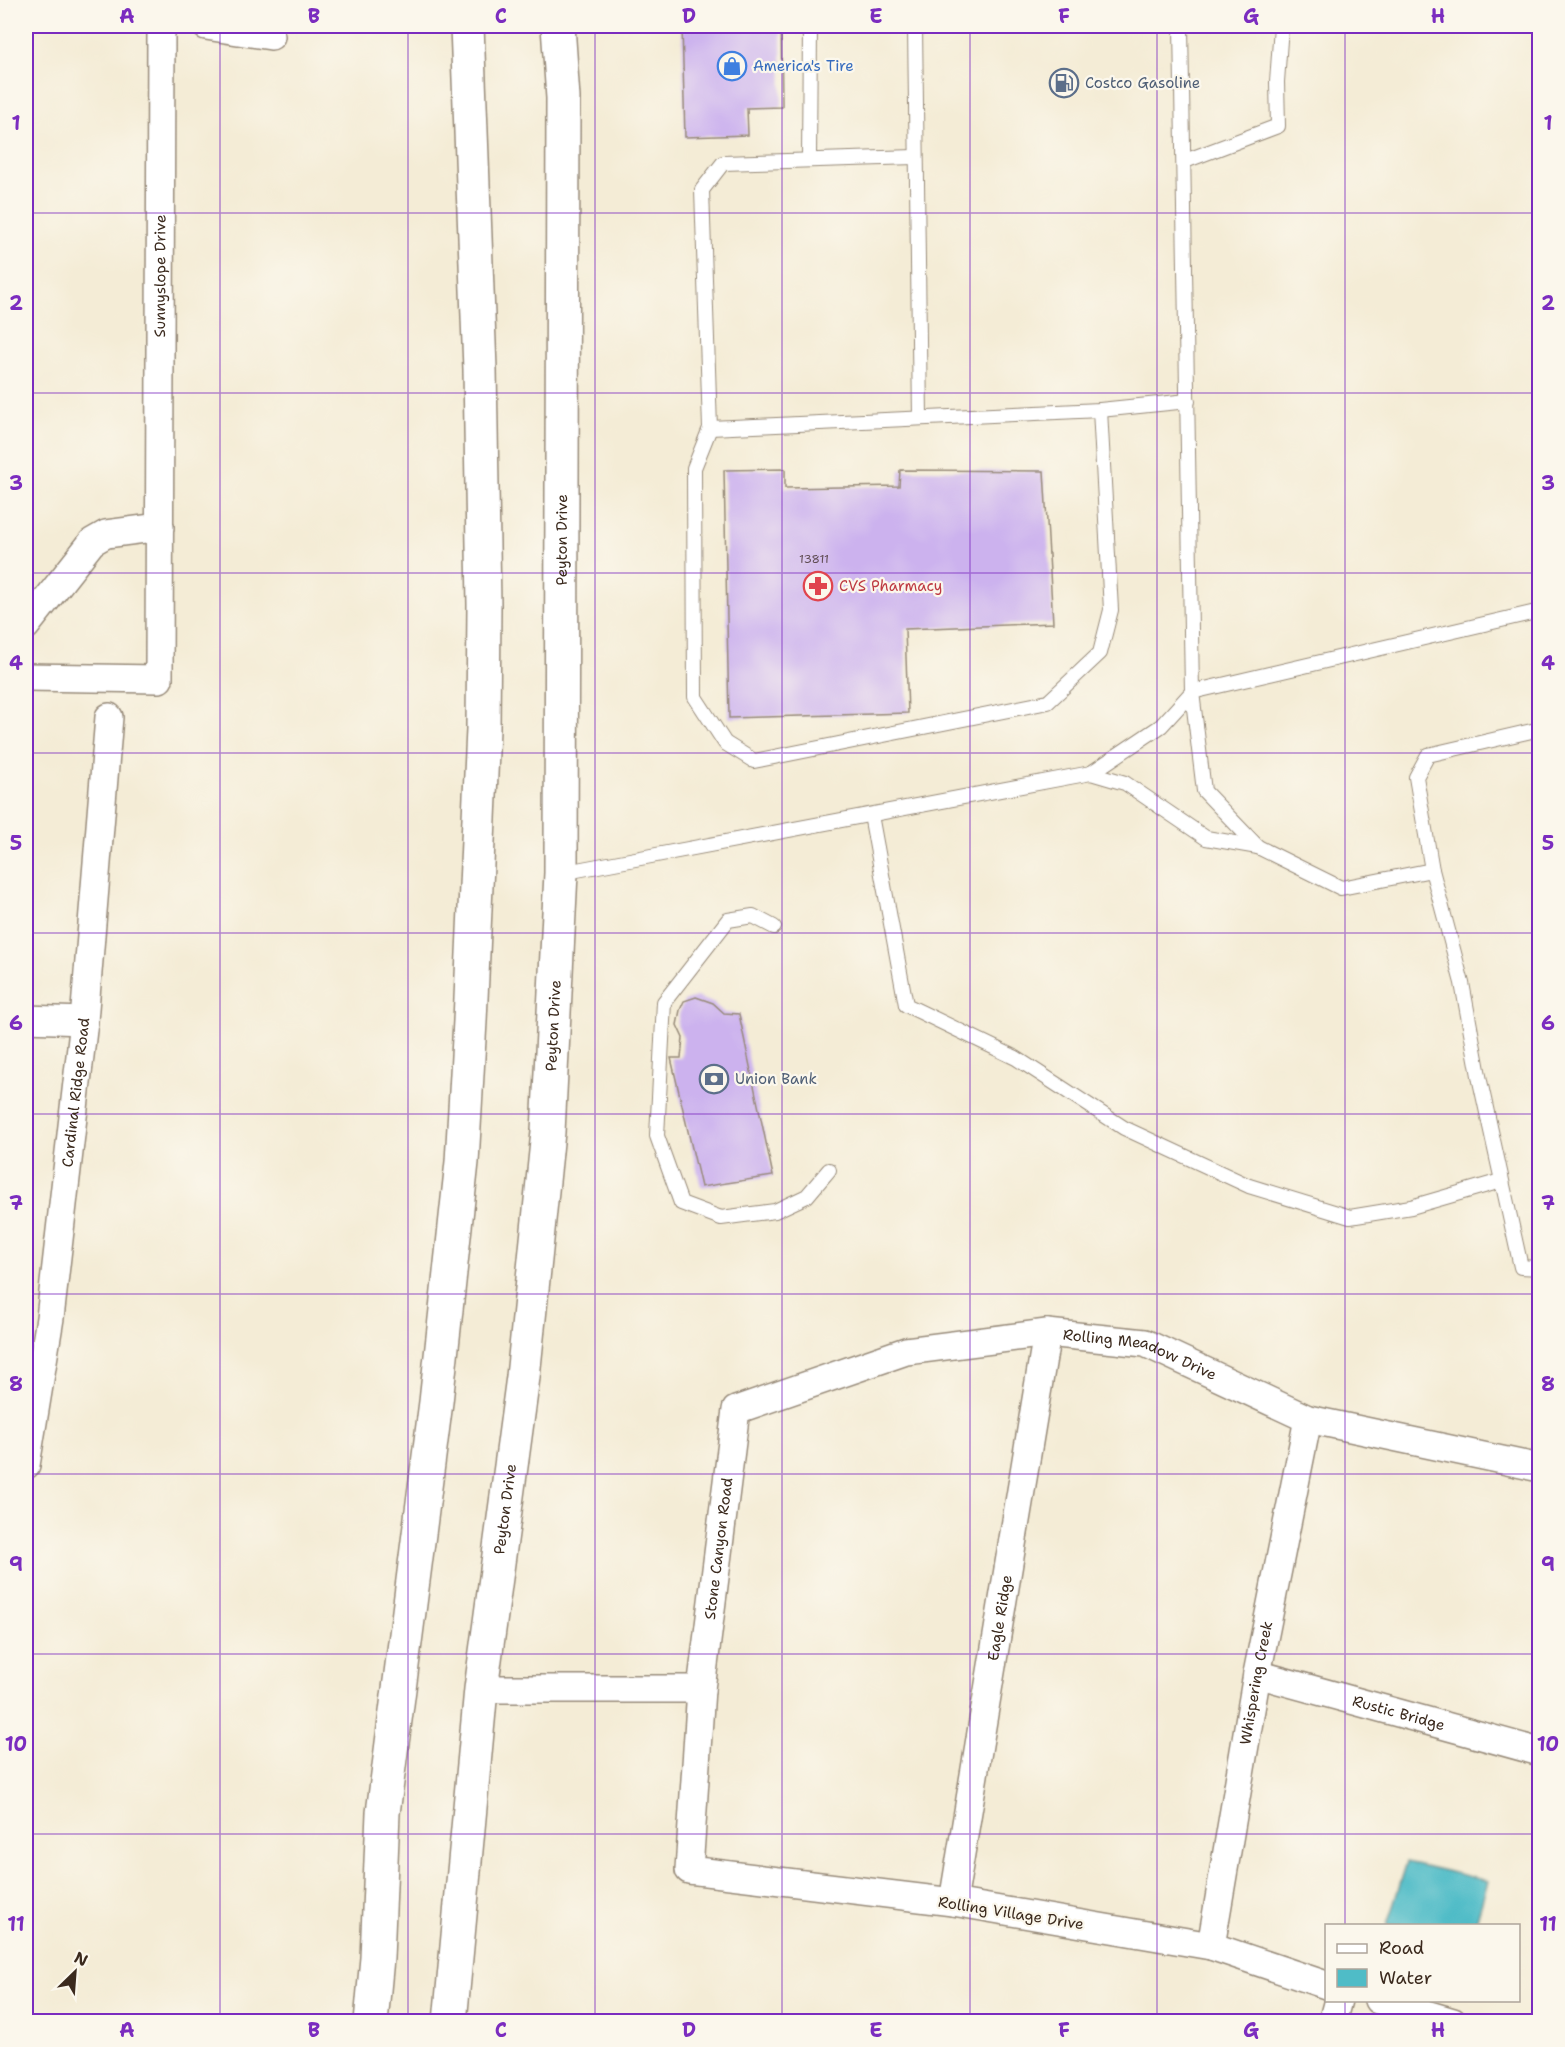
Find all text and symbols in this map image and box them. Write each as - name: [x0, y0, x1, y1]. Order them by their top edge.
- text: A: [119, 3, 135, 29]
- text: B: [308, 3, 320, 29]
- text: C: [495, 3, 507, 29]
- text: D: [682, 3, 696, 29]
- text: E: [869, 3, 883, 29]
- text: F: [1058, 3, 1070, 29]
- text: G: [1243, 3, 1259, 29]
- text: H: [1431, 3, 1445, 29]
- shop icon: America's Tire: [716, 50, 748, 82]
- place label: America's Tire: [753, 56, 854, 76]
- fuel station icon: Costco Gasoline: [1048, 67, 1080, 99]
- place label: Costco Gasoline: [1085, 73, 1200, 93]
- text: 1: [11, 110, 21, 136]
- text: 1: [1543, 110, 1553, 136]
- street label: Sunnyslope Drive: [150, 215, 170, 337]
- text: 2: [9, 290, 23, 316]
- text: 2: [1541, 290, 1555, 316]
- text: 3: [9, 470, 23, 496]
- text: 3: [1541, 470, 1555, 496]
- street label: Peyton Drive: [552, 494, 572, 585]
- house number: 13811: [799, 551, 829, 567]
- pharmacy icon: CVS Pharmacy: [802, 570, 834, 602]
- place label: CVS Pharmacy: [839, 576, 942, 596]
- text: 4: [9, 650, 23, 676]
- text: 4: [1541, 650, 1555, 676]
- text: 5: [10, 830, 22, 856]
- text: 5: [1542, 830, 1554, 856]
- street label: Peyton Drive: [541, 980, 566, 1072]
- text: 6: [9, 1010, 23, 1036]
- text: 6: [1541, 1010, 1555, 1036]
- street label: Cardinal Ridge Road: [57, 1016, 94, 1168]
- bank icon: Union Bank: [698, 1063, 730, 1095]
- place label: Union Bank: [735, 1069, 817, 1089]
- text: 7: [9, 1190, 23, 1216]
- text: 7: [1541, 1190, 1555, 1216]
- street label: Rolling Meadow Drive: [1062, 1325, 1220, 1385]
- text: 8: [9, 1371, 23, 1397]
- text: 8: [1541, 1371, 1555, 1397]
- street label: Peyton Drive: [489, 1463, 521, 1556]
- street label: Stone Canyon Road: [700, 1476, 738, 1621]
- text: 9: [9, 1551, 23, 1577]
- text: 9: [1541, 1551, 1555, 1577]
- street label: Eagle Ridge: [983, 1573, 1017, 1662]
- street label: Whispering Creek: [1235, 1619, 1277, 1746]
- street label: Rustic Bridge: [1350, 1691, 1447, 1735]
- text: 10: [5, 1731, 27, 1757]
- text: 10: [1537, 1731, 1559, 1757]
- street label: Rolling Village Drive: [937, 1892, 1085, 1934]
- text: 11: [7, 1911, 25, 1937]
- text: 11: [1539, 1911, 1557, 1937]
- legend: [1325, 1924, 1520, 2002]
- text: Road: [1379, 1936, 1424, 1960]
- north arrow: [45, 1942, 105, 2002]
- text: N: [71, 1947, 91, 1971]
- text: Water: [1379, 1966, 1432, 1990]
- text: A: [119, 2017, 135, 2043]
- text: B: [308, 2017, 320, 2043]
- text: C: [495, 2017, 507, 2043]
- text: D: [682, 2017, 696, 2043]
- text: E: [869, 2017, 883, 2043]
- text: F: [1058, 2017, 1070, 2043]
- text: G: [1243, 2017, 1259, 2043]
- text: H: [1431, 2017, 1445, 2043]

